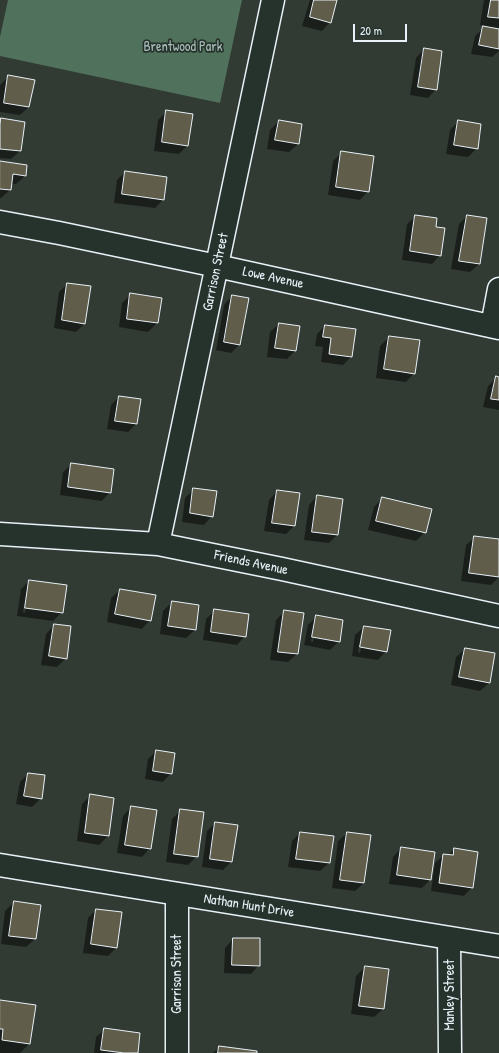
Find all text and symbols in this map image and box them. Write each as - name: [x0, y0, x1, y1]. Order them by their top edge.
- scale bar: [355, 16, 409, 42]
- text: 20 m: [360, 22, 382, 39]
- park label: Brentwood Park: [143, 39, 223, 55]
- street label: Garrison Street: [200, 231, 232, 313]
- street label: Lowe Avenue: [241, 263, 305, 293]
- street label: Friends Avenue: [212, 547, 290, 579]
- street label: Nathan Hunt Drive: [202, 891, 296, 921]
- street label: Garrison Street: [169, 934, 185, 1014]
- street label: Manley Street: [442, 959, 458, 1031]

